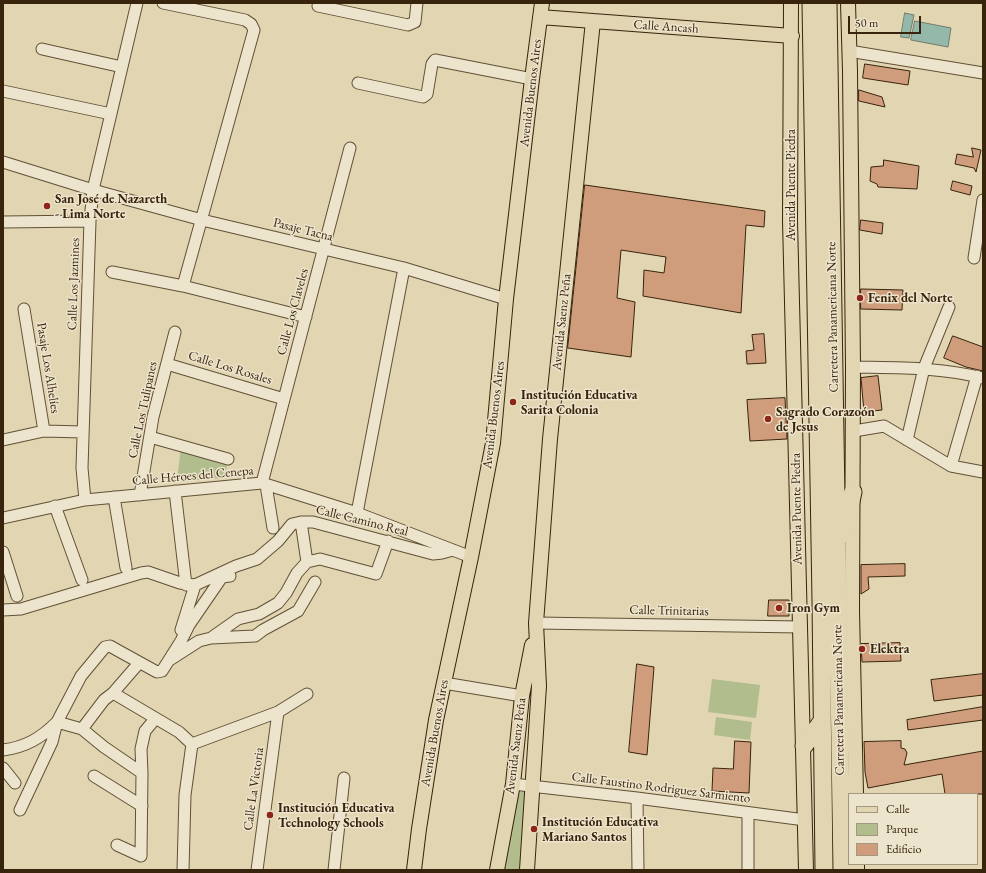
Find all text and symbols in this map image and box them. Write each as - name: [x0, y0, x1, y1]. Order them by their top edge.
- scale bar: [850, 8, 923, 34]
- text: 50 m: [855, 15, 878, 31]
- street label: Calle Ancash: [633, 17, 699, 37]
- street label: Avenida Buenos Aires: [517, 38, 545, 148]
- street label: Avenida Puente Piedra: [783, 129, 799, 241]
- place label: San José de Nazareth - Lima Norte: [55, 191, 167, 222]
- marker: San José de Nazareth - Lima Norte: [42, 201, 52, 211]
- street label: Pasaje Tacna: [271, 215, 335, 245]
- street label: Calle Los Jazmines: [65, 237, 83, 331]
- street label: Carretera Panamericana Norte: [824, 241, 842, 393]
- street label: Calle Los Claveles: [274, 267, 312, 357]
- street label: Avenida Saenz Peña: [549, 273, 575, 371]
- place label: Fenix del Norte: [868, 290, 953, 306]
- marker: Fenix del Norte: [855, 293, 865, 303]
- street label: Pasaje Los Alhelíes: [33, 321, 63, 415]
- street label: Calle Los Rosales: [186, 348, 274, 388]
- street label: Calle Los Tulipanes: [125, 360, 161, 460]
- street label: Avenida Buenos Aires: [480, 360, 508, 470]
- place label: Institución Educativa Sarita Colonia: [521, 387, 638, 418]
- marker: Institución Educativa Sarita Colonia: [508, 397, 518, 407]
- place label: Sagrado Corazoón de Jesus: [776, 404, 875, 435]
- marker: Sagrado Corazoón de Jesus: [763, 414, 773, 424]
- street label: Avenida Puente Piedra: [788, 453, 806, 565]
- street label: Calle Héroes del Cenepa: [132, 463, 254, 489]
- street label: Calle Camino Real: [314, 502, 410, 540]
- place label: Iron Gym: [787, 600, 840, 616]
- street label: Calle Trinitarias: [629, 603, 709, 619]
- marker: Iron Gym: [774, 603, 784, 613]
- street label: Carretera Panamericana Norte: [830, 624, 848, 776]
- place label: Elektra: [870, 641, 909, 657]
- marker: Elektra: [857, 644, 867, 654]
- street label: Avenida Buenos Aires: [418, 678, 452, 788]
- street label: Avenida Saenz Peña: [502, 697, 530, 795]
- street label: Calle La Victoria: [240, 746, 268, 832]
- street label: Calle Faustino Rodriguez Sarmiento: [571, 769, 751, 807]
- legend: [848, 793, 978, 865]
- place label: Institución Educativa Technology Schools: [278, 800, 395, 831]
- text: Calle: [886, 801, 910, 817]
- marker: Institución Educativa Technology Schools: [265, 810, 275, 820]
- place label: Institución Educativa Mariano Santos: [542, 814, 659, 845]
- text: Parque: [886, 821, 918, 837]
- marker: Institución Educativa Mariano Santos: [529, 824, 539, 834]
- text: Edificio: [886, 841, 921, 857]

